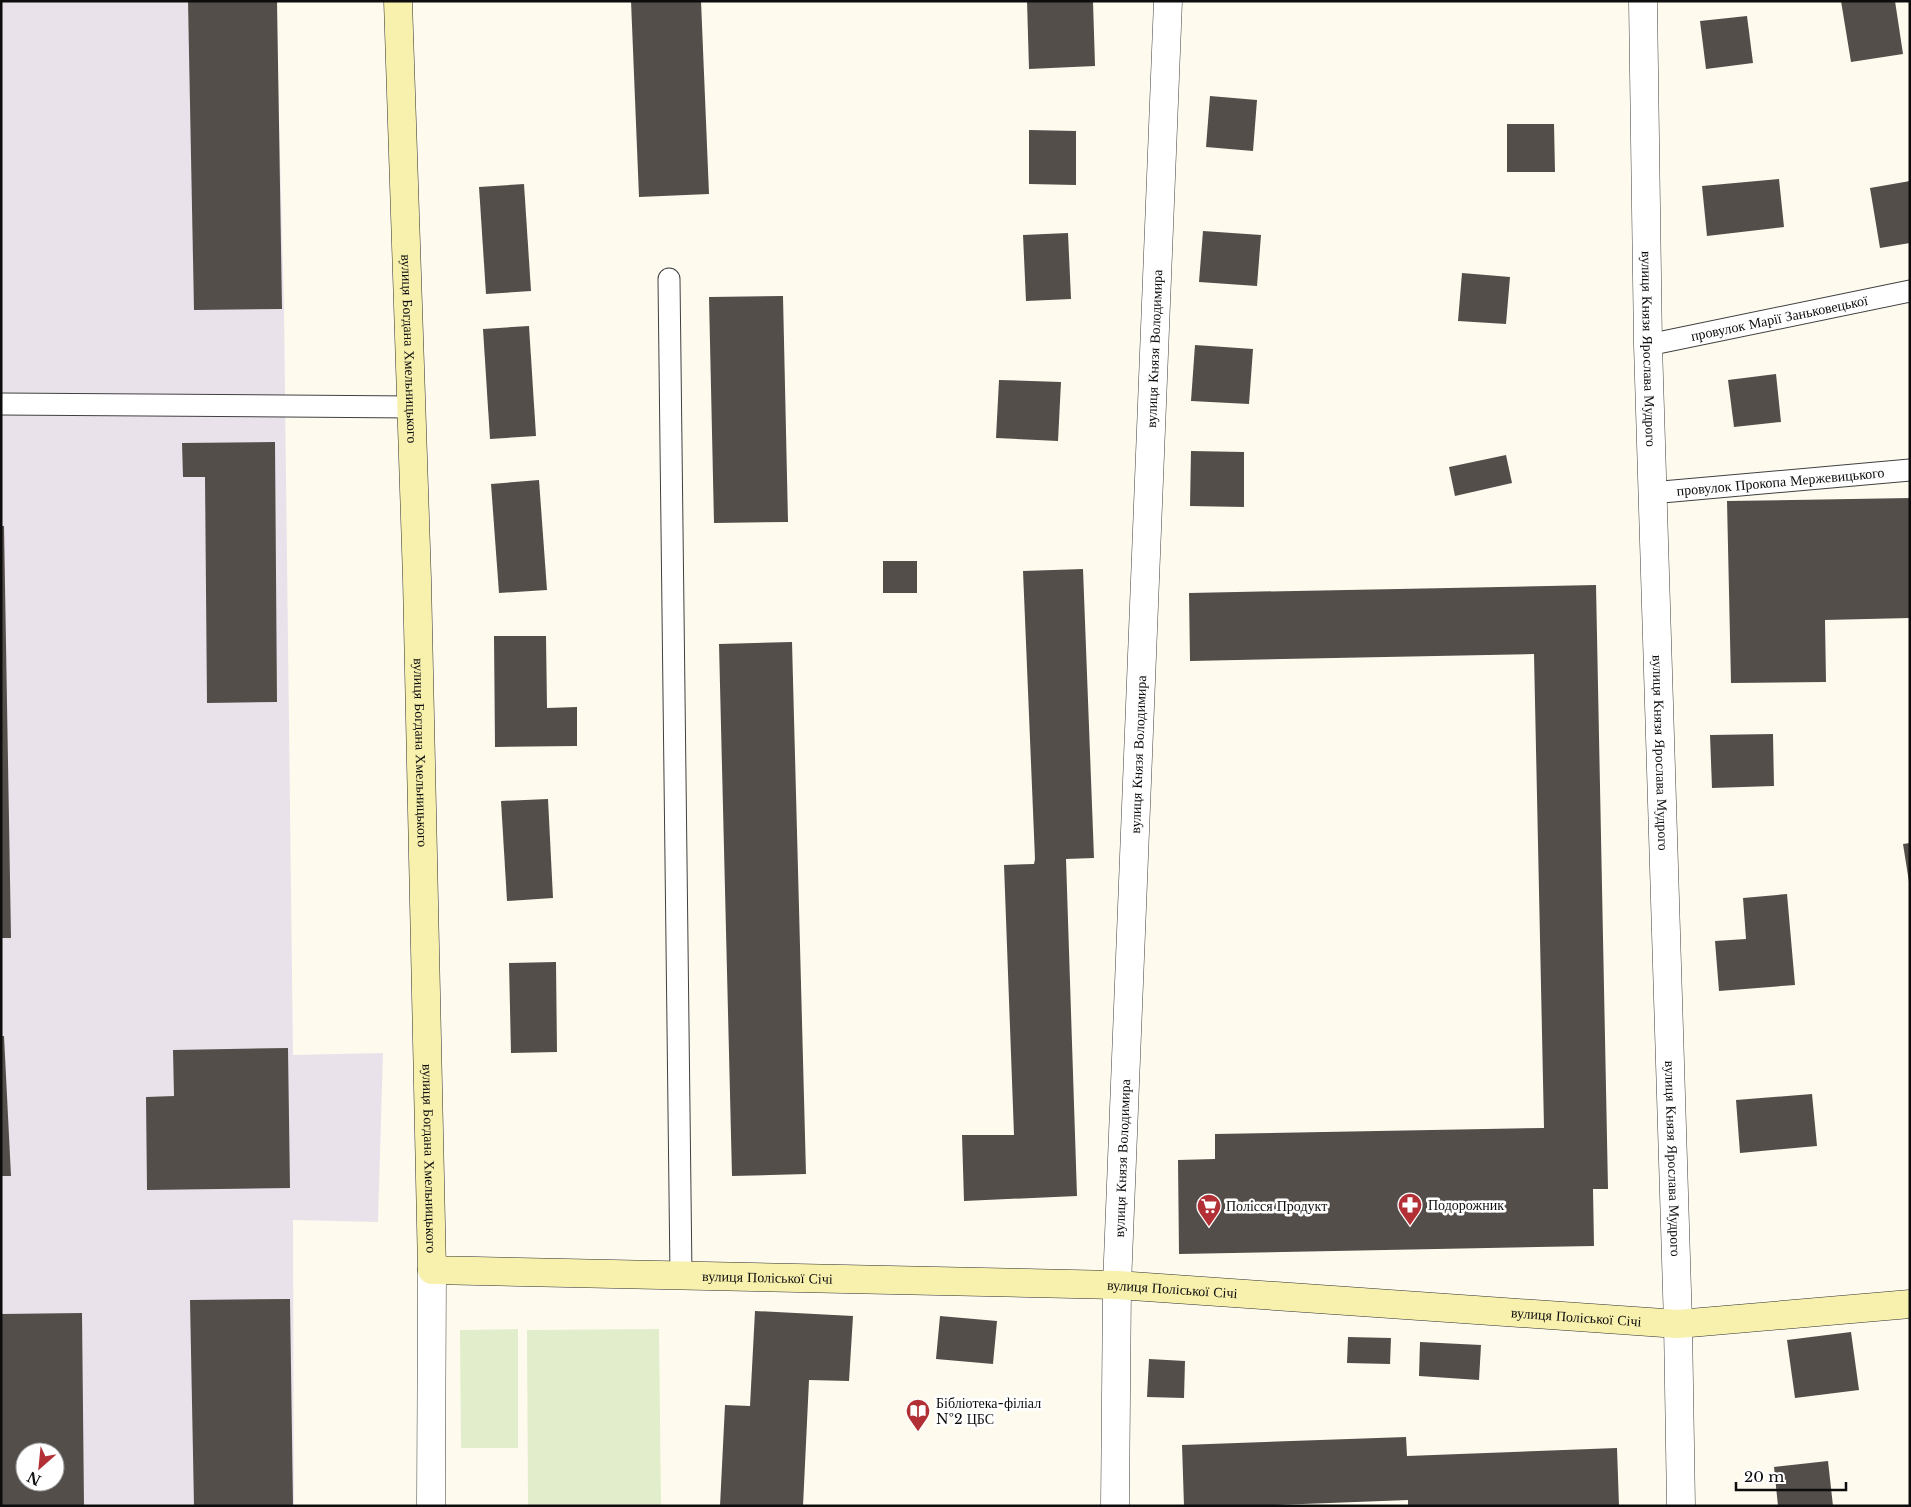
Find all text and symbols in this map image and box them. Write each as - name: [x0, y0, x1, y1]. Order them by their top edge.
- street label: вулиця Князя Ярослава Мудрого: [1638, 251, 1660, 447]
- street label: вулиця Богдана Хмельницького: [397, 254, 422, 444]
- street label: вулиця Князя Володимира: [1142, 269, 1166, 428]
- street label: провулок Марії Заньковецької: [1689, 291, 1869, 345]
- street label: провулок Прокопа Мержевицького: [1676, 463, 1885, 500]
- street label: вулиця Князя Ярослава Мудрого: [1648, 655, 1672, 851]
- street label: вулиця Богдана Хмельницького: [410, 658, 432, 847]
- street label: вулиця Князя Володимира: [1126, 674, 1150, 834]
- street label: вулиця Князя Ярослава Мудрого: [1661, 1060, 1685, 1257]
- street label: вулиця Богдана Хмельницького: [419, 1064, 441, 1253]
- street label: вулиця Князя Володимира: [1110, 1078, 1134, 1238]
- pharmacy icon: Подорожник: [1397, 1192, 1423, 1226]
- supermarket icon: Полісся Продукт: [1196, 1193, 1222, 1227]
- place label: Подорожник: [1428, 1196, 1504, 1214]
- place label: Полісся Продукт: [1226, 1197, 1327, 1215]
- street label: вулиця Поліської Січі: [702, 1267, 833, 1288]
- street label: вулиця Поліської Січі: [1107, 1276, 1238, 1302]
- street label: вулиця Поліської Січі: [1510, 1303, 1642, 1330]
- place label: Бібліотека-філіал №2 ЦБС: [936, 1394, 1041, 1428]
- library icon: Бібліотека-філіал №2 ЦБС: [905, 1398, 931, 1432]
- north arrow: [15, 1442, 65, 1492]
- scale bar: [1736, 1460, 1846, 1492]
- text: 20 m: [1744, 1467, 1784, 1486]
- text: N: [24, 1468, 44, 1490]

